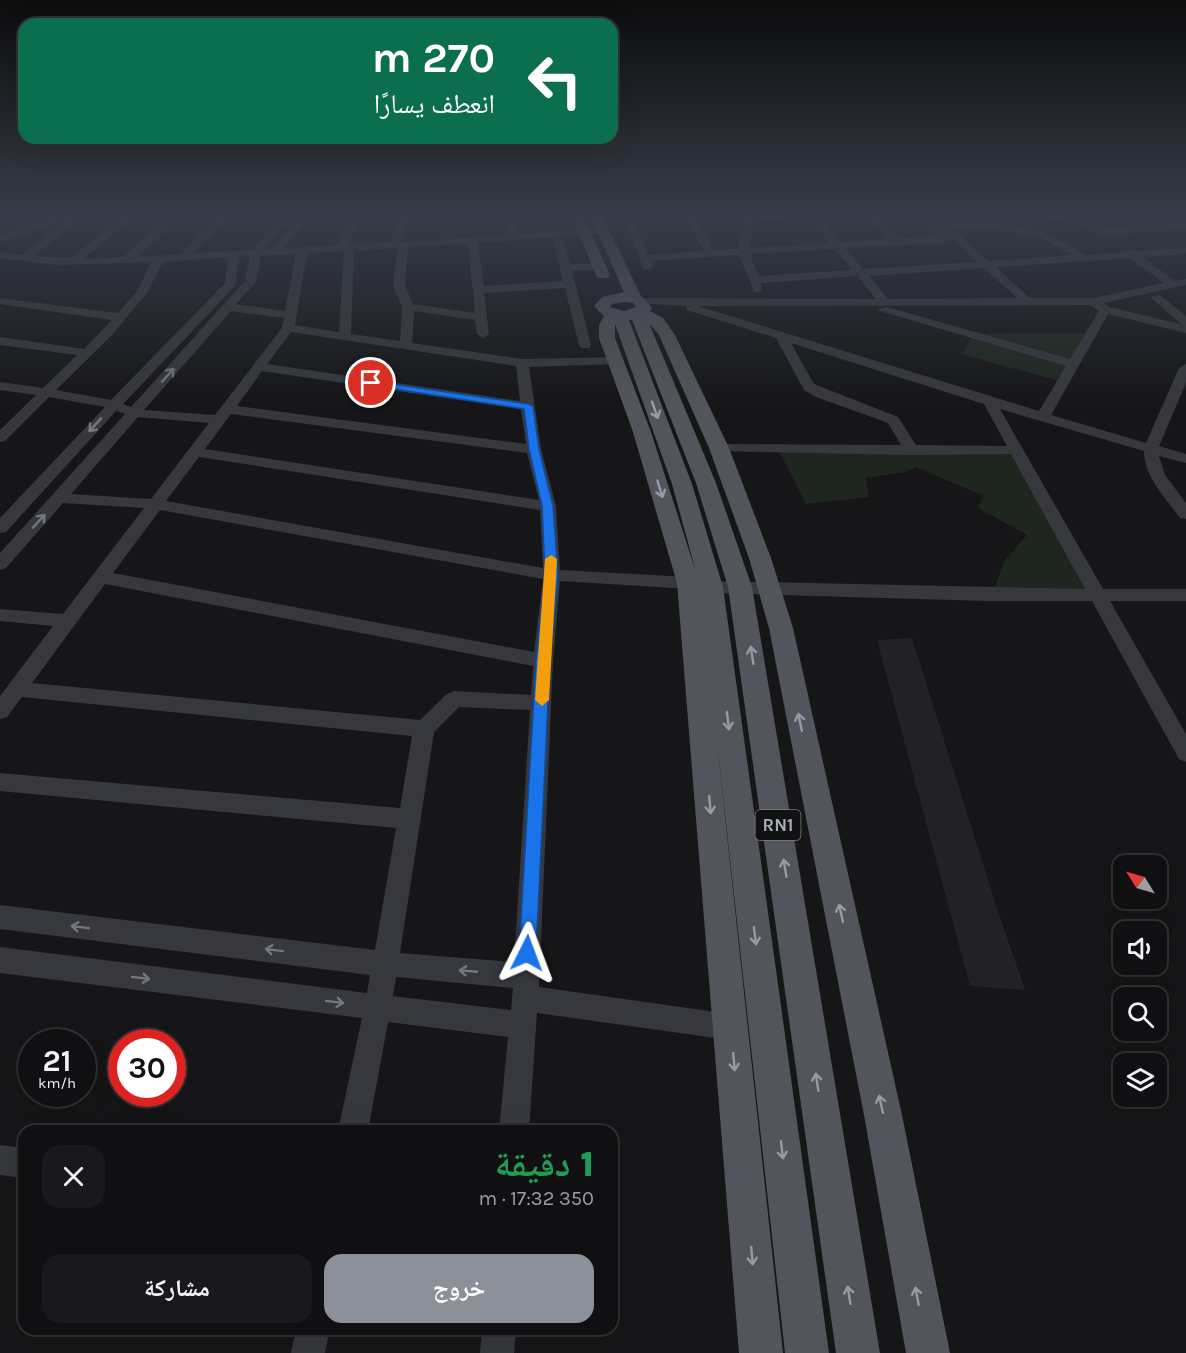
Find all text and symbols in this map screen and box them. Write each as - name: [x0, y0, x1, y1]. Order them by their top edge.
- text: 270 m: [372, 33, 495, 83]
- icon: left: [516, 42, 594, 120]
- text: انعطف يسارًا: [374, 88, 495, 120]
- pin: [345, 357, 396, 408]
- icon: arrive: [354, 366, 387, 399]
- one-way arrow: [161, 368, 175, 383]
- one-way arrow: [651, 400, 662, 419]
- one-way arrow: [88, 418, 102, 433]
- one-way arrow: [655, 479, 666, 498]
- one-way arrow: [32, 514, 46, 529]
- one-way arrow: [746, 645, 757, 665]
- one-way arrow: [722, 711, 733, 731]
- one-way arrow: [794, 713, 806, 732]
- one-way arrow: [705, 794, 716, 814]
- road number: RN1: [756, 810, 800, 840]
- north arrow: [1113, 855, 1167, 909]
- map controls: [1113, 855, 1167, 1107]
- one-way arrow: [779, 859, 790, 878]
- one-way arrow: [834, 904, 846, 923]
- one-way arrow: [71, 921, 91, 932]
- position arrow: [495, 921, 559, 985]
- button: sound: [1113, 921, 1167, 975]
- one-way arrow: [749, 925, 760, 945]
- one-way arrow: [265, 945, 284, 956]
- one-way arrow: [458, 965, 478, 976]
- one-way arrow: [131, 972, 151, 983]
- button: search: [1113, 987, 1167, 1041]
- one-way arrow: [325, 996, 344, 1007]
- speed limit sign: 30: [108, 1029, 186, 1107]
- text: 21: [43, 1043, 71, 1079]
- one-way arrow: [729, 1051, 740, 1071]
- button: layers: [1113, 1053, 1167, 1107]
- one-way arrow: [811, 1072, 822, 1092]
- text: km/h: [38, 1074, 76, 1092]
- one-way arrow: [874, 1095, 886, 1114]
- one-way arrow: [776, 1139, 787, 1159]
- text: 1 دقيقة: [495, 1143, 594, 1185]
- button: close: [42, 1145, 105, 1208]
- text: 350 m · 17:32: [478, 1187, 594, 1210]
- one-way arrow: [747, 1245, 758, 1265]
- button: مشاركة: [42, 1254, 312, 1323]
- button: خروج: [324, 1254, 594, 1323]
- one-way arrow: [844, 1286, 855, 1306]
- one-way arrow: [911, 1286, 922, 1306]

